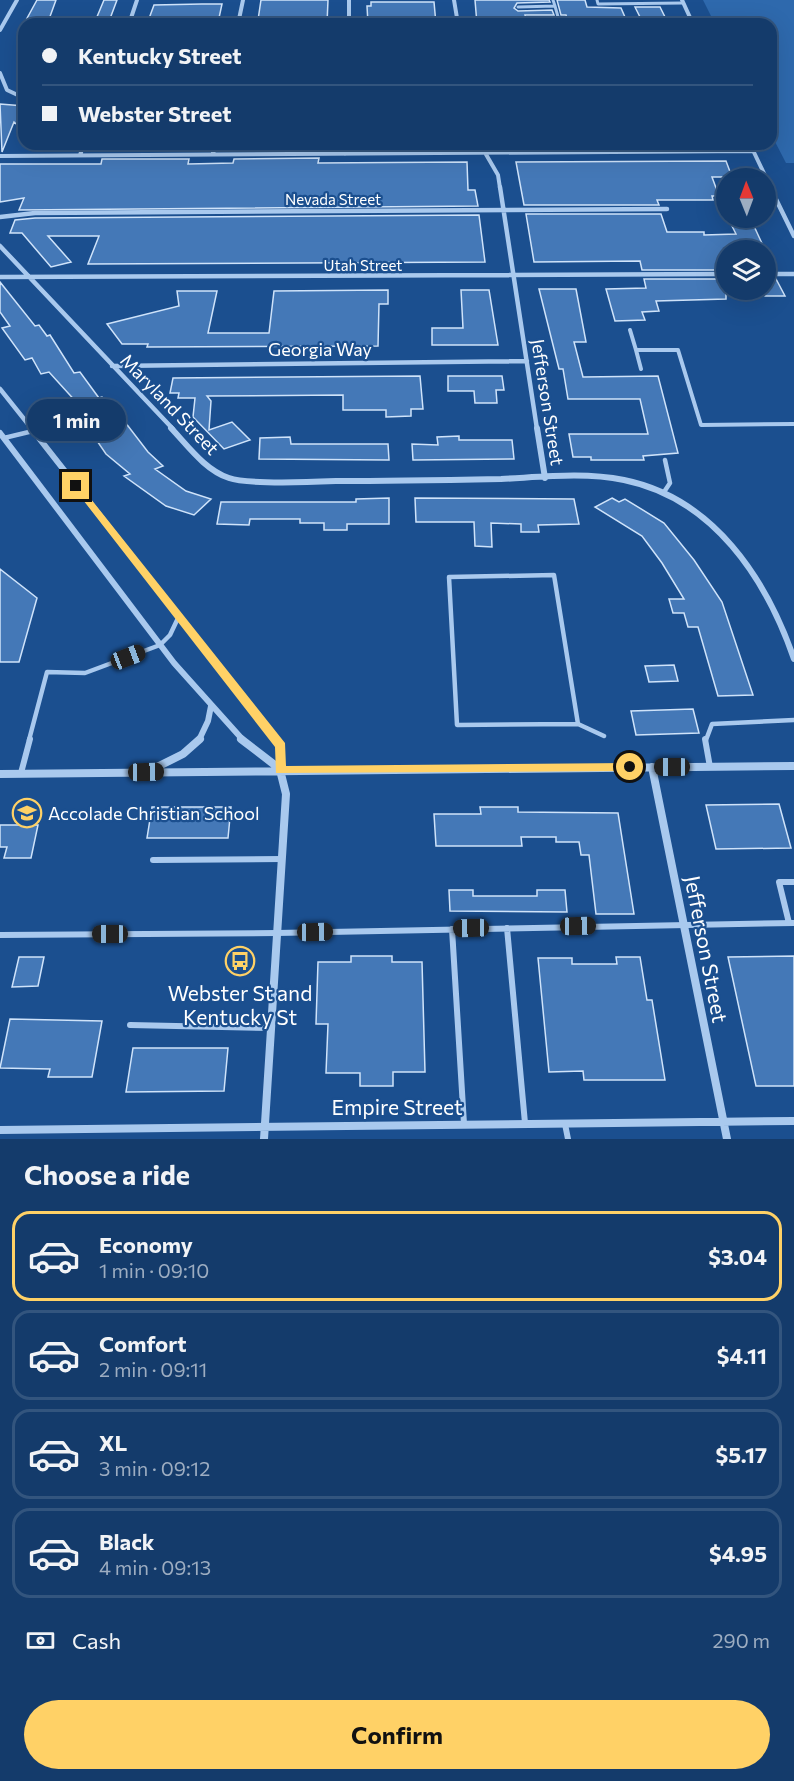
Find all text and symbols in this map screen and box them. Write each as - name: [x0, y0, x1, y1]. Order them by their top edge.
- text: Kentucky Street: [78, 42, 242, 69]
- text: Webster Street: [78, 100, 232, 127]
- north arrow: [716, 168, 776, 228]
- map controls: [716, 168, 776, 300]
- street label: Nevada Street: [285, 190, 381, 208]
- button: layers: [716, 240, 776, 300]
- street label: Utah Street: [324, 256, 402, 274]
- street label: Jefferson Street: [527, 337, 569, 467]
- street label: Georgia Way: [268, 338, 372, 360]
- street label: Maryland Street: [116, 349, 224, 459]
- callout: 1 min: [26, 399, 125, 441]
- text: 1 min: [53, 408, 100, 432]
- route end: [62, 472, 89, 499]
- car: [108, 642, 148, 672]
- route start: [616, 753, 643, 780]
- car: [654, 758, 690, 776]
- car: [128, 763, 164, 781]
- school or university icon: Accolade Christian School: [11, 797, 43, 829]
- place label: Accolade Christian School: [48, 802, 260, 824]
- street label: Jefferson Street: [680, 873, 734, 1025]
- car: [560, 917, 596, 935]
- car: [453, 919, 489, 937]
- car: [297, 923, 333, 941]
- car: [92, 925, 128, 943]
- bus stop icon: Webster St and Kentucky St: [224, 945, 256, 977]
- place label: Webster St and Kentucky St: [168, 980, 312, 1029]
- street label: Empire Street: [331, 1094, 463, 1119]
- text: Choose a ride: [24, 1158, 190, 1191]
- icon: car: [27, 1229, 81, 1283]
- text: Economy: [99, 1231, 193, 1258]
- text: $3.04: [708, 1243, 767, 1270]
- text: 1 min · 09:10: [99, 1258, 209, 1282]
- icon: car: [27, 1328, 81, 1382]
- text: Comfort: [99, 1330, 187, 1357]
- text: $4.11: [717, 1342, 767, 1369]
- text: 2 min · 09:11: [99, 1357, 207, 1381]
- icon: car: [27, 1427, 81, 1481]
- text: XL: [99, 1429, 127, 1456]
- text: $5.17: [716, 1441, 767, 1468]
- text: 3 min · 09:12: [99, 1456, 210, 1480]
- icon: car: [27, 1526, 81, 1580]
- text: Black: [99, 1528, 154, 1555]
- text: $4.95: [709, 1540, 767, 1567]
- text: 4 min · 09:13: [99, 1555, 211, 1579]
- icon: cash: [24, 1624, 57, 1657]
- text: Cash: [72, 1627, 121, 1654]
- text: 290 m: [712, 1628, 770, 1652]
- button: Confirm: [24, 1700, 770, 1769]

